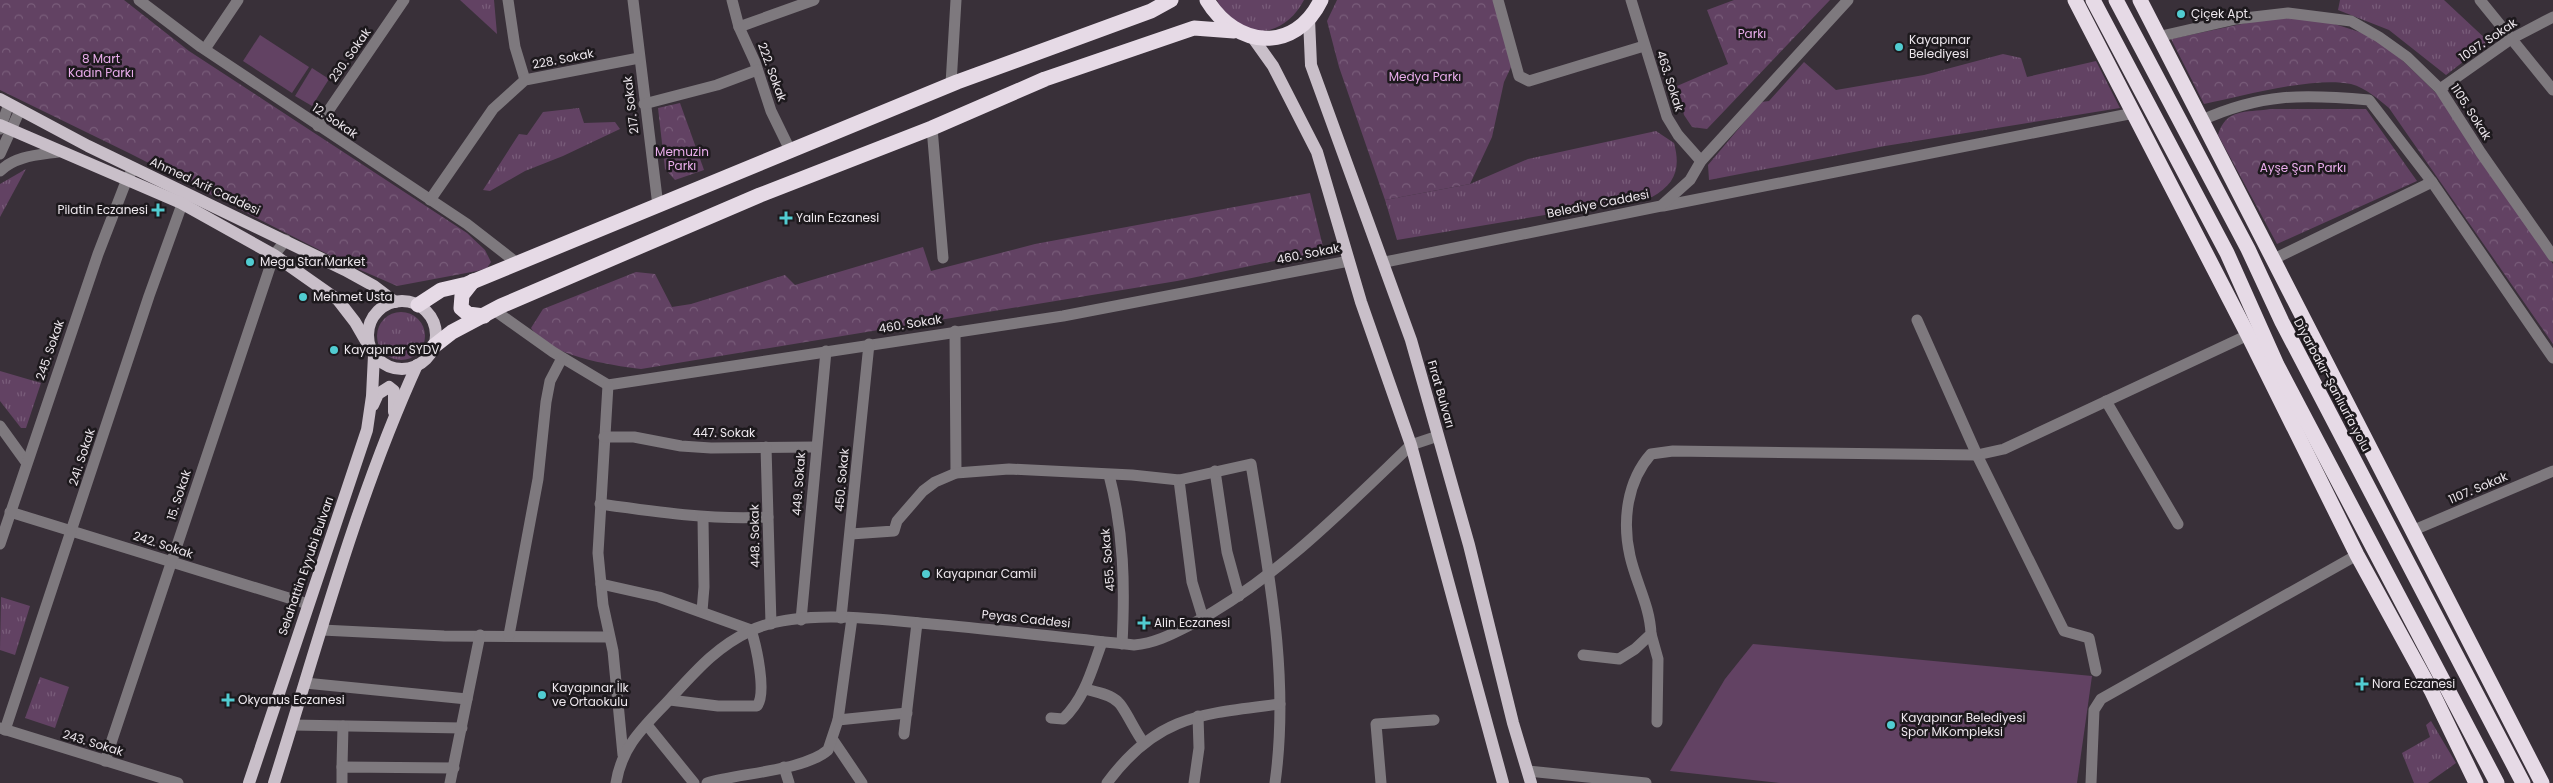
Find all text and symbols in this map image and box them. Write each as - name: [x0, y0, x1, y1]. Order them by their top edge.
- place label: Çiçek Apt.: [2191, 5, 2250, 22]
- marker: Çiçek Apt.: [2175, 8, 2187, 20]
- street label: 1097. Sokak: [2455, 14, 2521, 65]
- street label: 230. Sokak: [325, 24, 375, 85]
- park label: Parkı: [1738, 25, 1766, 42]
- place label: Kayapınar Belediyesi: [1909, 31, 1971, 62]
- street label: 222. Sokak: [754, 40, 791, 104]
- marker: Kayapınar Belediyesi: [1893, 41, 1905, 53]
- street label: 228. Sokak: [531, 44, 596, 73]
- street label: 463. Sokak: [1653, 48, 1689, 114]
- park label: 8 Mart Kadın Parkı: [68, 50, 134, 81]
- park label: Medya Parkı: [1389, 68, 1461, 85]
- street label: 217. Sokak: [618, 74, 642, 135]
- street label: 1105. Sokak: [2447, 80, 2496, 144]
- street label: 12. Sokak: [309, 99, 362, 143]
- park label: Memuzin Parkı: [655, 143, 709, 174]
- street label: Ahmed Arif Caddesi: [147, 153, 263, 219]
- park label: Ayşe Şan Parkı: [2260, 159, 2346, 176]
- street label: Belediye Caddesi: [1545, 185, 1651, 222]
- place label: Pilatin Eczanesi: [57, 201, 148, 218]
- marker: Pilatin Eczanesi: [152, 204, 164, 216]
- place label: Yalın Eczanesi: [796, 209, 879, 226]
- marker: Yalın Eczanesi: [780, 212, 792, 224]
- street label: 460. Sokak: [1275, 239, 1342, 268]
- place label: Mega Star Market: [260, 253, 365, 270]
- marker: Mega Star Market: [244, 256, 256, 268]
- place label: Mehmet Usta: [313, 288, 393, 305]
- marker: Mehmet Usta: [297, 291, 309, 303]
- street label: 460. Sokak: [877, 310, 943, 337]
- street label: Diyarbakır-Şanlıurfa yolu: [2290, 315, 2375, 454]
- street label: 245. Sokak: [31, 317, 68, 382]
- place label: Kayapınar SYDV: [344, 341, 439, 358]
- marker: Kayapınar SYDV: [328, 344, 340, 356]
- street label: Fırat Bulvarı: [1424, 358, 1459, 430]
- street label: 447. Sokak: [693, 424, 756, 441]
- street label: 241. Sokak: [64, 425, 99, 488]
- street label: 450. Sokak: [830, 447, 853, 512]
- street label: 449. Sokak: [788, 451, 809, 516]
- street label: 15. Sokak: [162, 467, 195, 522]
- street label: 1107. Sokak: [2446, 467, 2511, 508]
- street label: Selahattin Eyyubi Bulvarı: [274, 494, 337, 638]
- street label: 448. Sokak: [745, 503, 764, 568]
- street label: 242. Sokak: [131, 527, 196, 562]
- street label: 455. Sokak: [1096, 527, 1119, 592]
- place label: Kayapınar Camii: [936, 565, 1036, 582]
- marker: Kayapınar Camii: [920, 568, 932, 580]
- street label: Peyas Caddesi: [981, 605, 1071, 632]
- place label: Alin Eczanesi: [1154, 614, 1230, 631]
- marker: Alin Eczanesi: [1138, 617, 1150, 629]
- place label: Nora Eczanesi: [2372, 675, 2455, 692]
- marker: Nora Eczanesi: [2356, 678, 2368, 690]
- place label: Kayapınar İlk ve Ortaokulu: [552, 679, 630, 710]
- marker: Kayapınar İlk ve Ortaokulu: [536, 689, 548, 701]
- place label: Okyanus Eczanesi: [238, 691, 345, 708]
- marker: Okyanus Eczanesi: [222, 694, 234, 706]
- place label: Kayapınar Belediyesi Spor MKompleksi: [1901, 709, 2025, 740]
- marker: Kayapınar Belediyesi Spor MKompleksi: [1885, 719, 1897, 731]
- street label: 243. Sokak: [61, 725, 126, 760]

